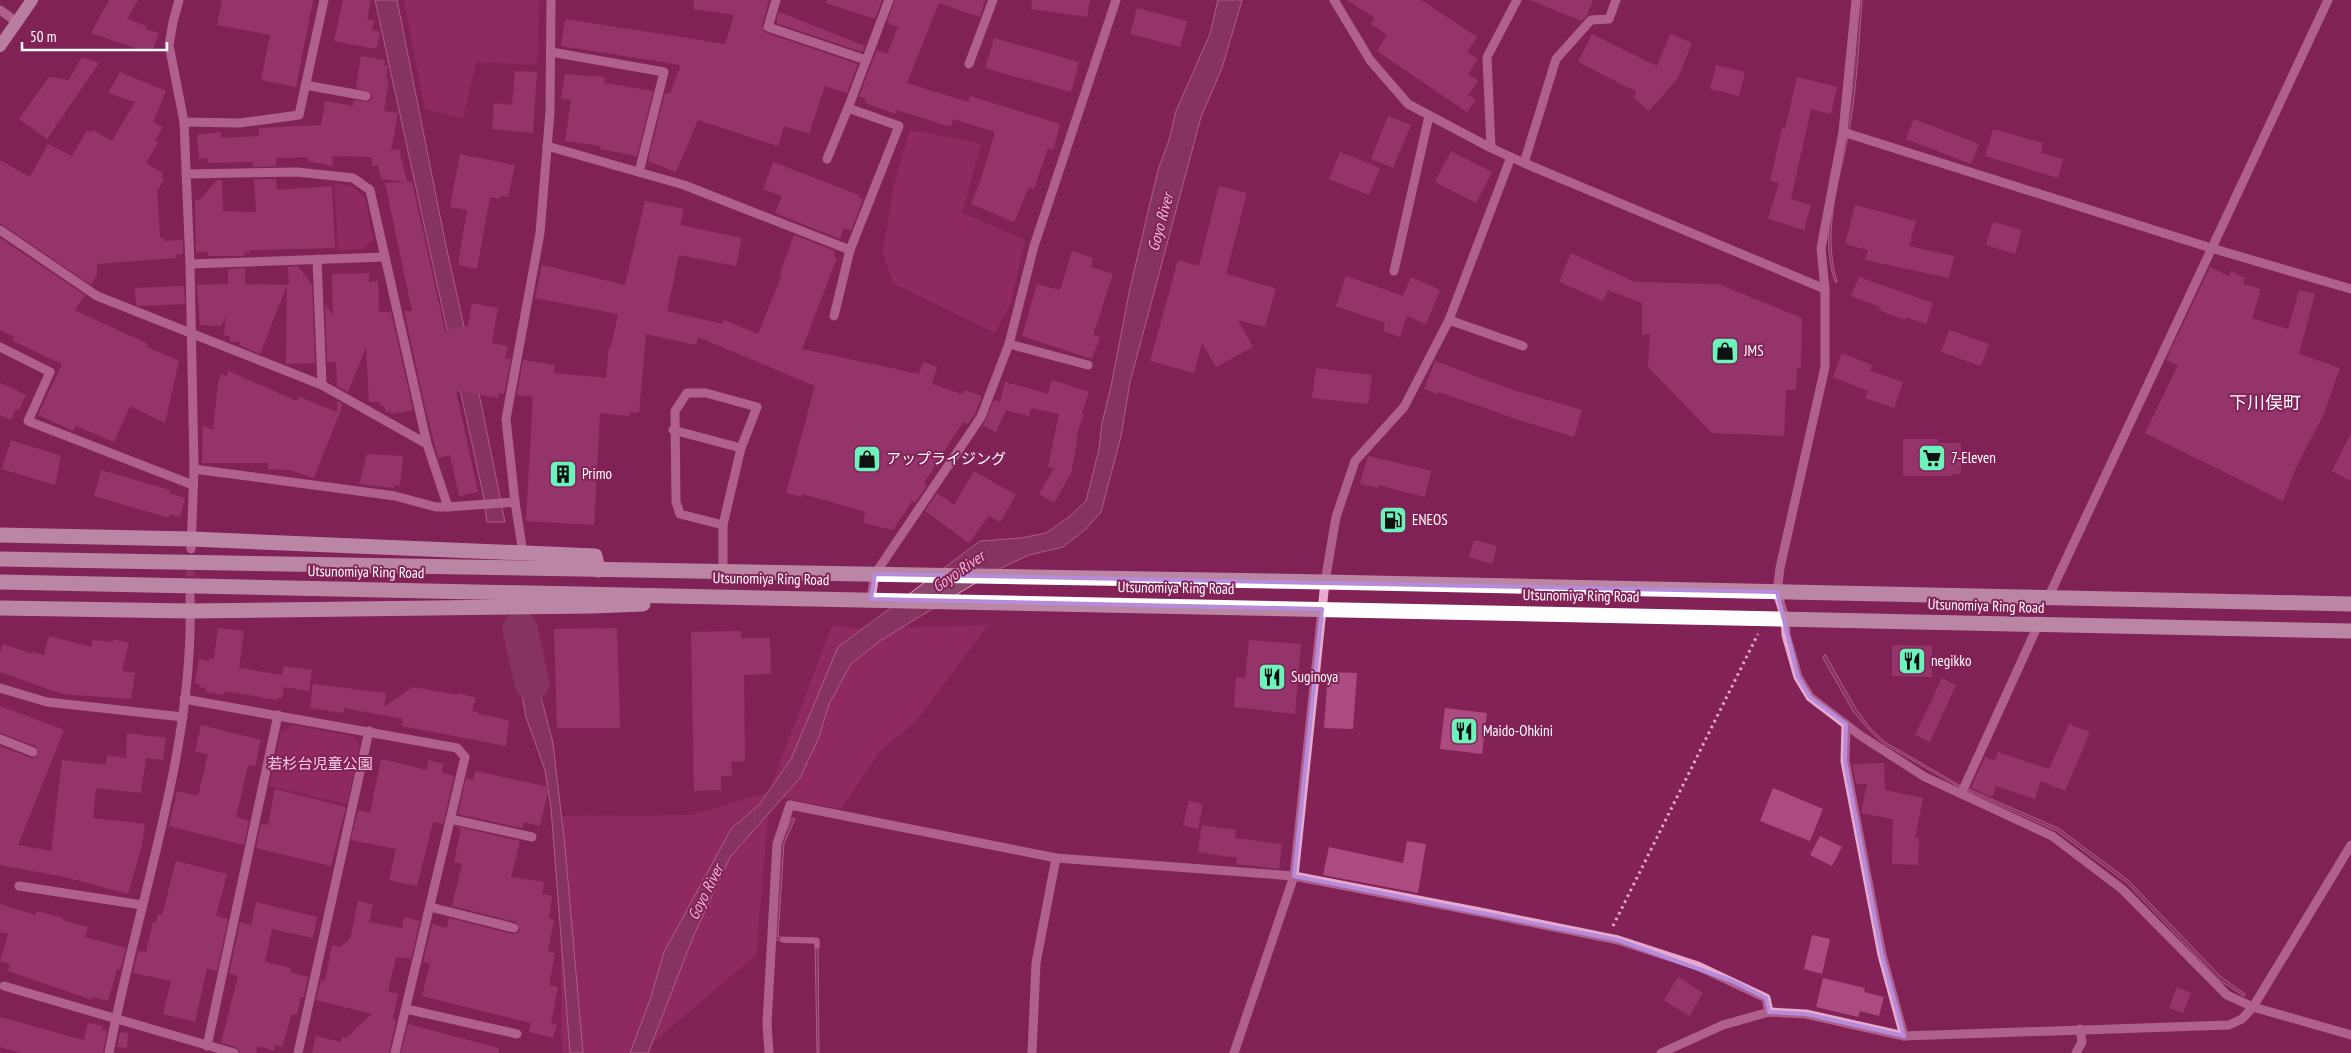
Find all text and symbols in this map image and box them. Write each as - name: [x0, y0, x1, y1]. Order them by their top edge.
- scale bar: [22, 20, 168, 52]
- text: 50 m: [30, 27, 56, 46]
- water label: Goyo River: [1143, 188, 1178, 253]
- shop icon: JMS: [1710, 336, 1740, 366]
- place label: JMS: [1743, 341, 1764, 360]
- district label: 下川俣町: [2229, 391, 2301, 414]
- supermarket icon: 7-Eleven: [1917, 443, 1947, 473]
- shop icon: アップライジング: [852, 444, 882, 474]
- place label: 7-Eleven: [1951, 448, 1996, 467]
- place label: アップライジング: [886, 449, 1006, 468]
- building icon: Primo: [548, 459, 578, 489]
- place label: Primo: [582, 464, 612, 483]
- fuel station icon: ENEOS: [1378, 505, 1408, 535]
- place label: ENEOS: [1412, 510, 1448, 529]
- water label: Goyo River: [928, 544, 990, 596]
- street label: Utsunomiya Ring Road: [307, 561, 425, 582]
- street label: Utsunomiya Ring Road: [712, 568, 830, 589]
- street label: Utsunomiya Ring Road: [1117, 577, 1235, 598]
- street label: Utsunomiya Ring Road: [1522, 585, 1640, 606]
- street label: Utsunomiya Ring Road: [1927, 594, 2045, 617]
- restaurant icon: negikko: [1897, 646, 1927, 676]
- place label: negikko: [1931, 651, 1971, 670]
- restaurant icon: Suginoya: [1257, 662, 1287, 692]
- place label: Suginoya: [1291, 667, 1338, 686]
- restaurant icon: Maido-Ohkini: [1449, 716, 1479, 746]
- place label: Maido-Ohkini: [1483, 721, 1553, 740]
- park label: 若杉台児童公園: [267, 754, 373, 773]
- water label: Goyo River: [683, 859, 729, 923]

